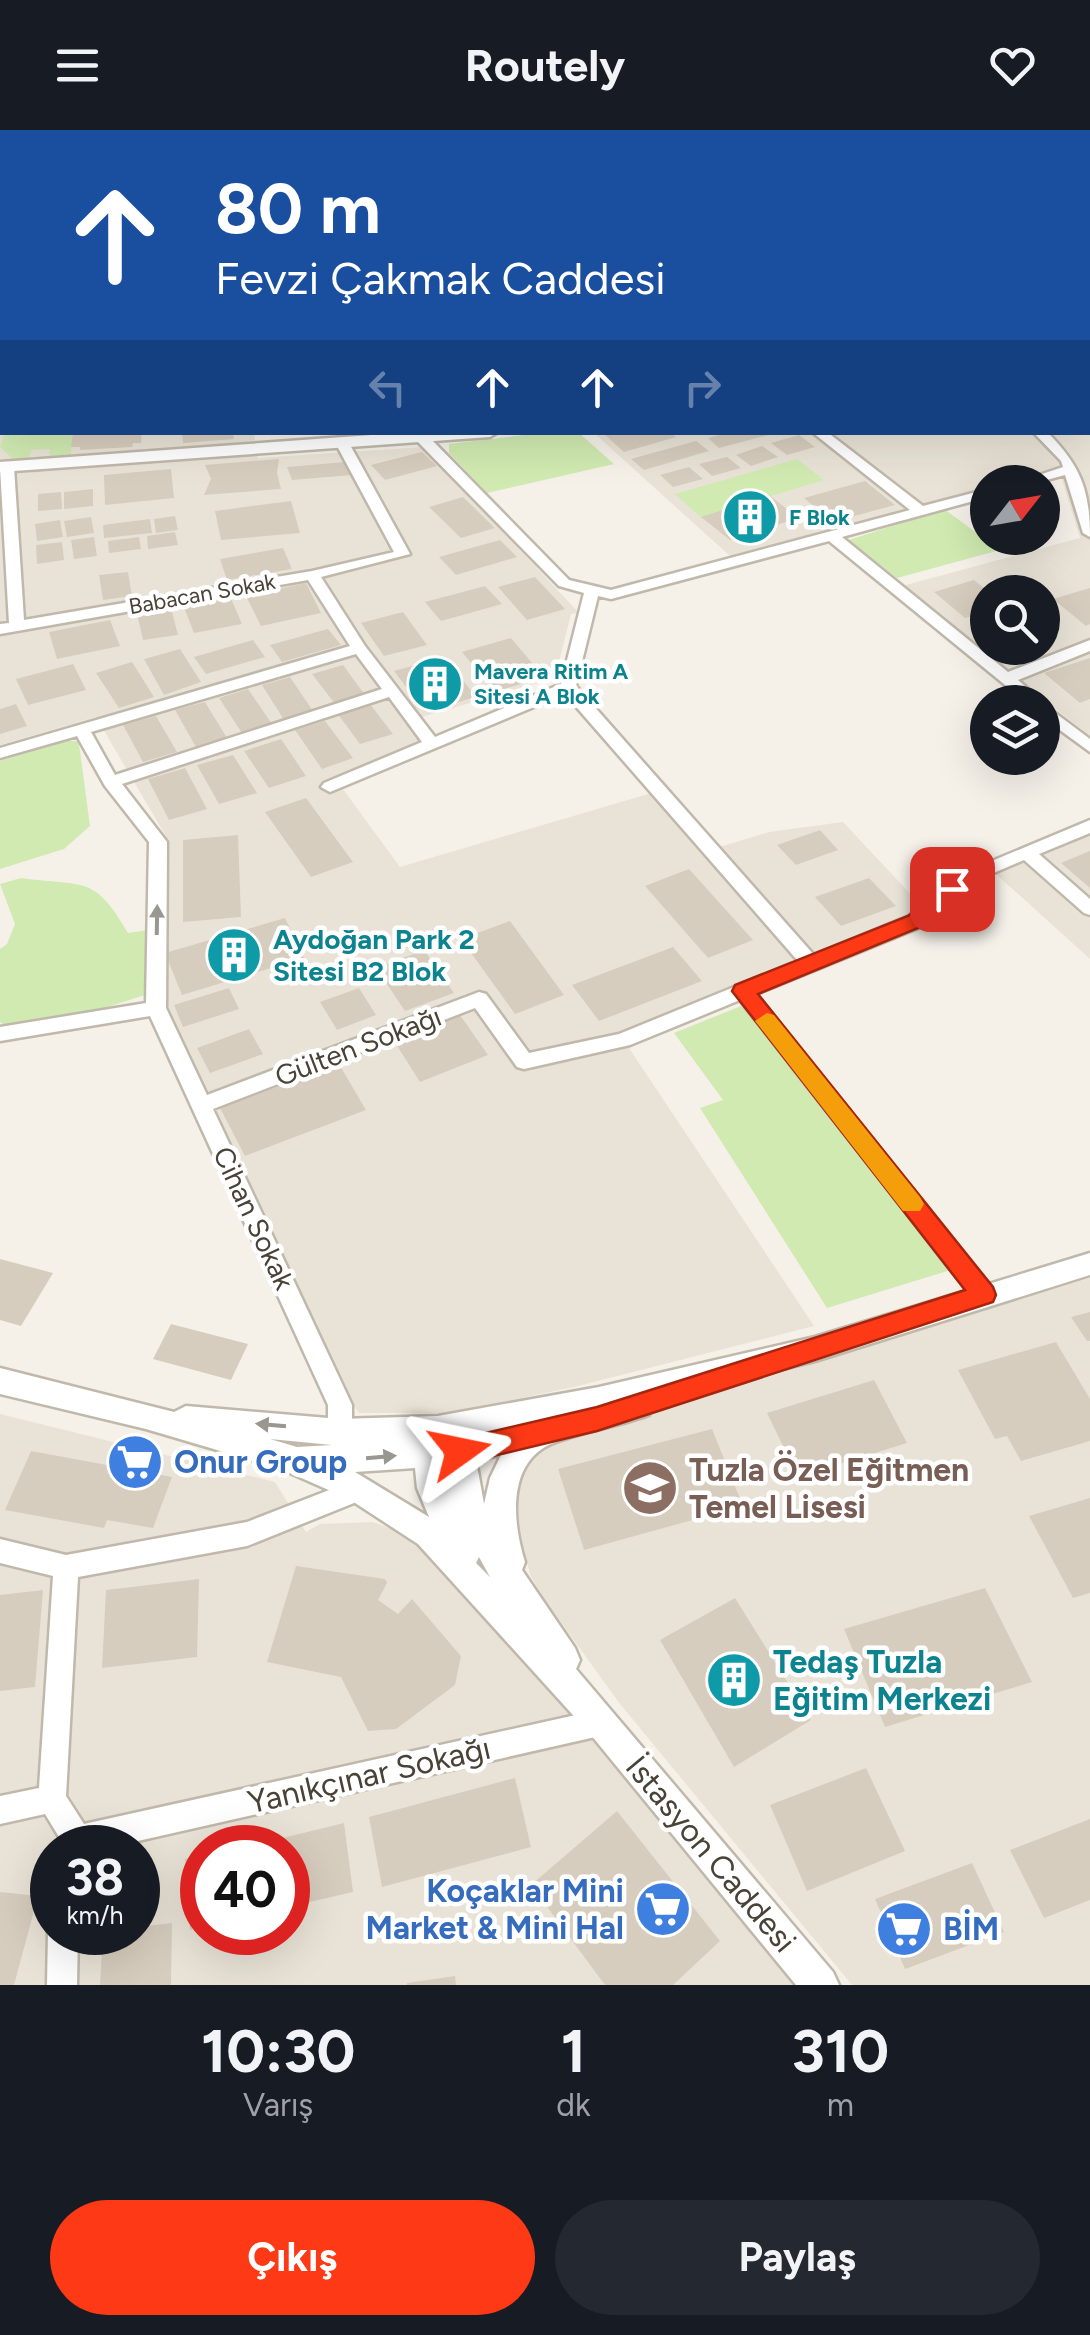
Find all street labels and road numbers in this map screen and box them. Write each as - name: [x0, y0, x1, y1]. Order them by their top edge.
- street label: Babacan Sokak: [127, 568, 278, 620]
- street label: Gülten Sokağı: [270, 999, 446, 1093]
- street label: Cihan Sokak: [206, 1141, 302, 1295]
- street label: Yanıkçınar Sokağı: [244, 1729, 494, 1821]
- street label: İstasyon Caddesi: [618, 1748, 804, 1960]

